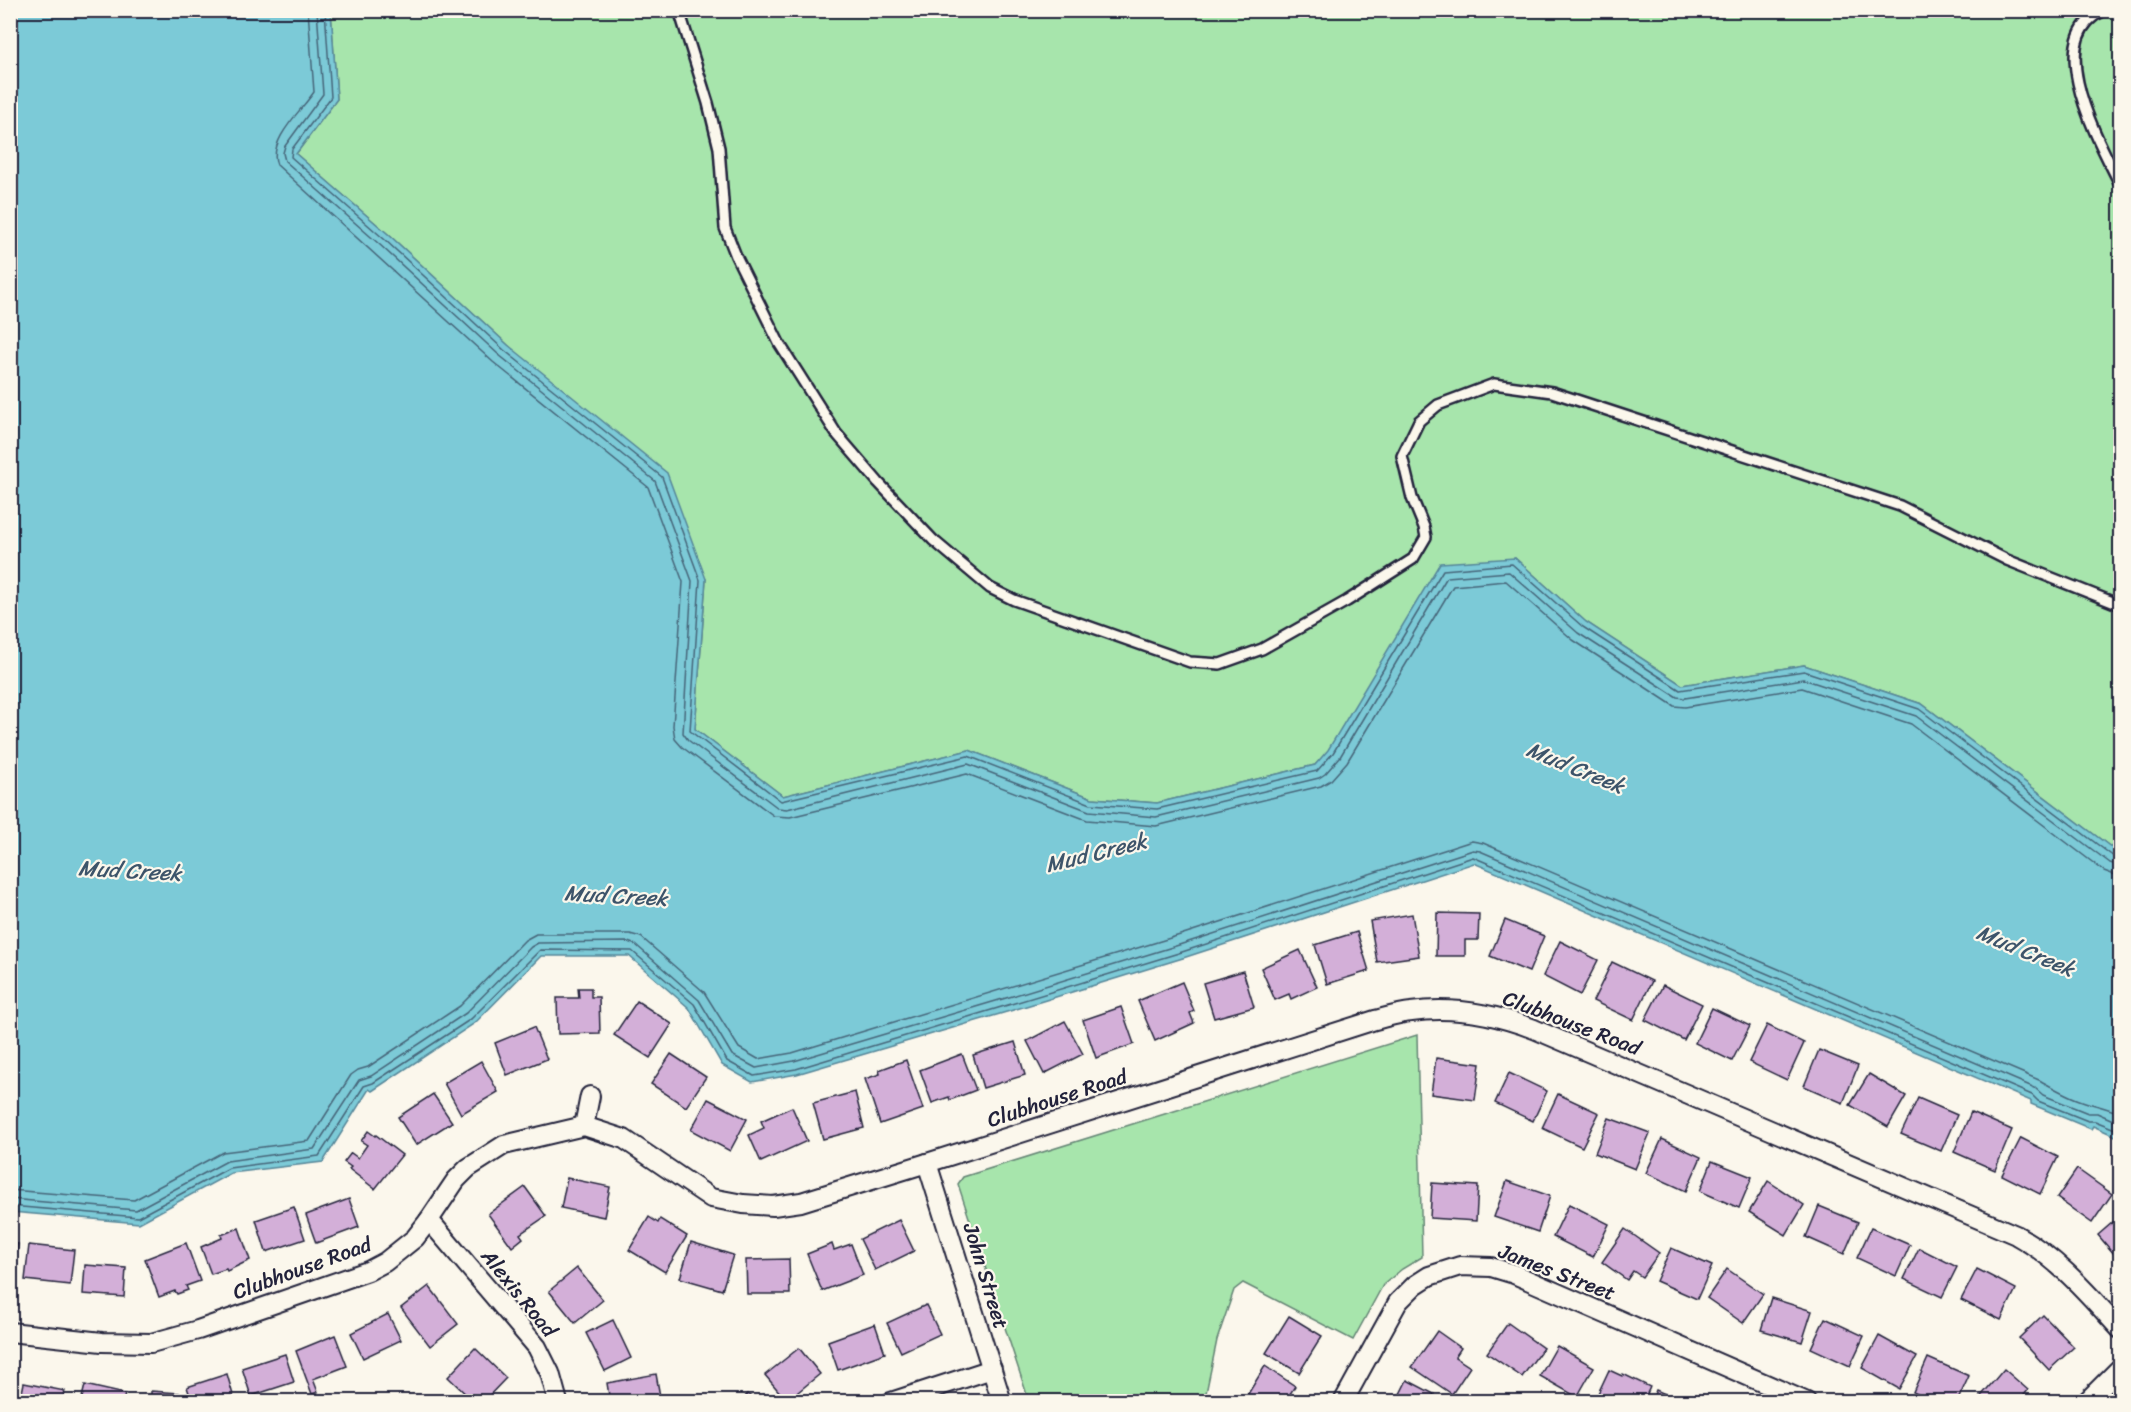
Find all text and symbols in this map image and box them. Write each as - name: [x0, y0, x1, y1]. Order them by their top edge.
- water label: Mud Creek: [1521, 730, 1632, 805]
- water label: Mud Creek: [1041, 821, 1152, 884]
- water label: Mud Creek: [77, 848, 184, 893]
- water label: Mud Creek: [563, 873, 670, 918]
- water label: Mud Creek: [1971, 913, 2082, 988]
- street label: Clubhouse Road: [1497, 979, 1648, 1067]
- street label: Clubhouse Road: [982, 1057, 1134, 1139]
- street label: John Street: [952, 1217, 1020, 1334]
- street label: Clubhouse Road: [227, 1225, 379, 1311]
- street label: James Street: [1492, 1232, 1621, 1312]
- street label: Alexis Road: [470, 1239, 568, 1348]

